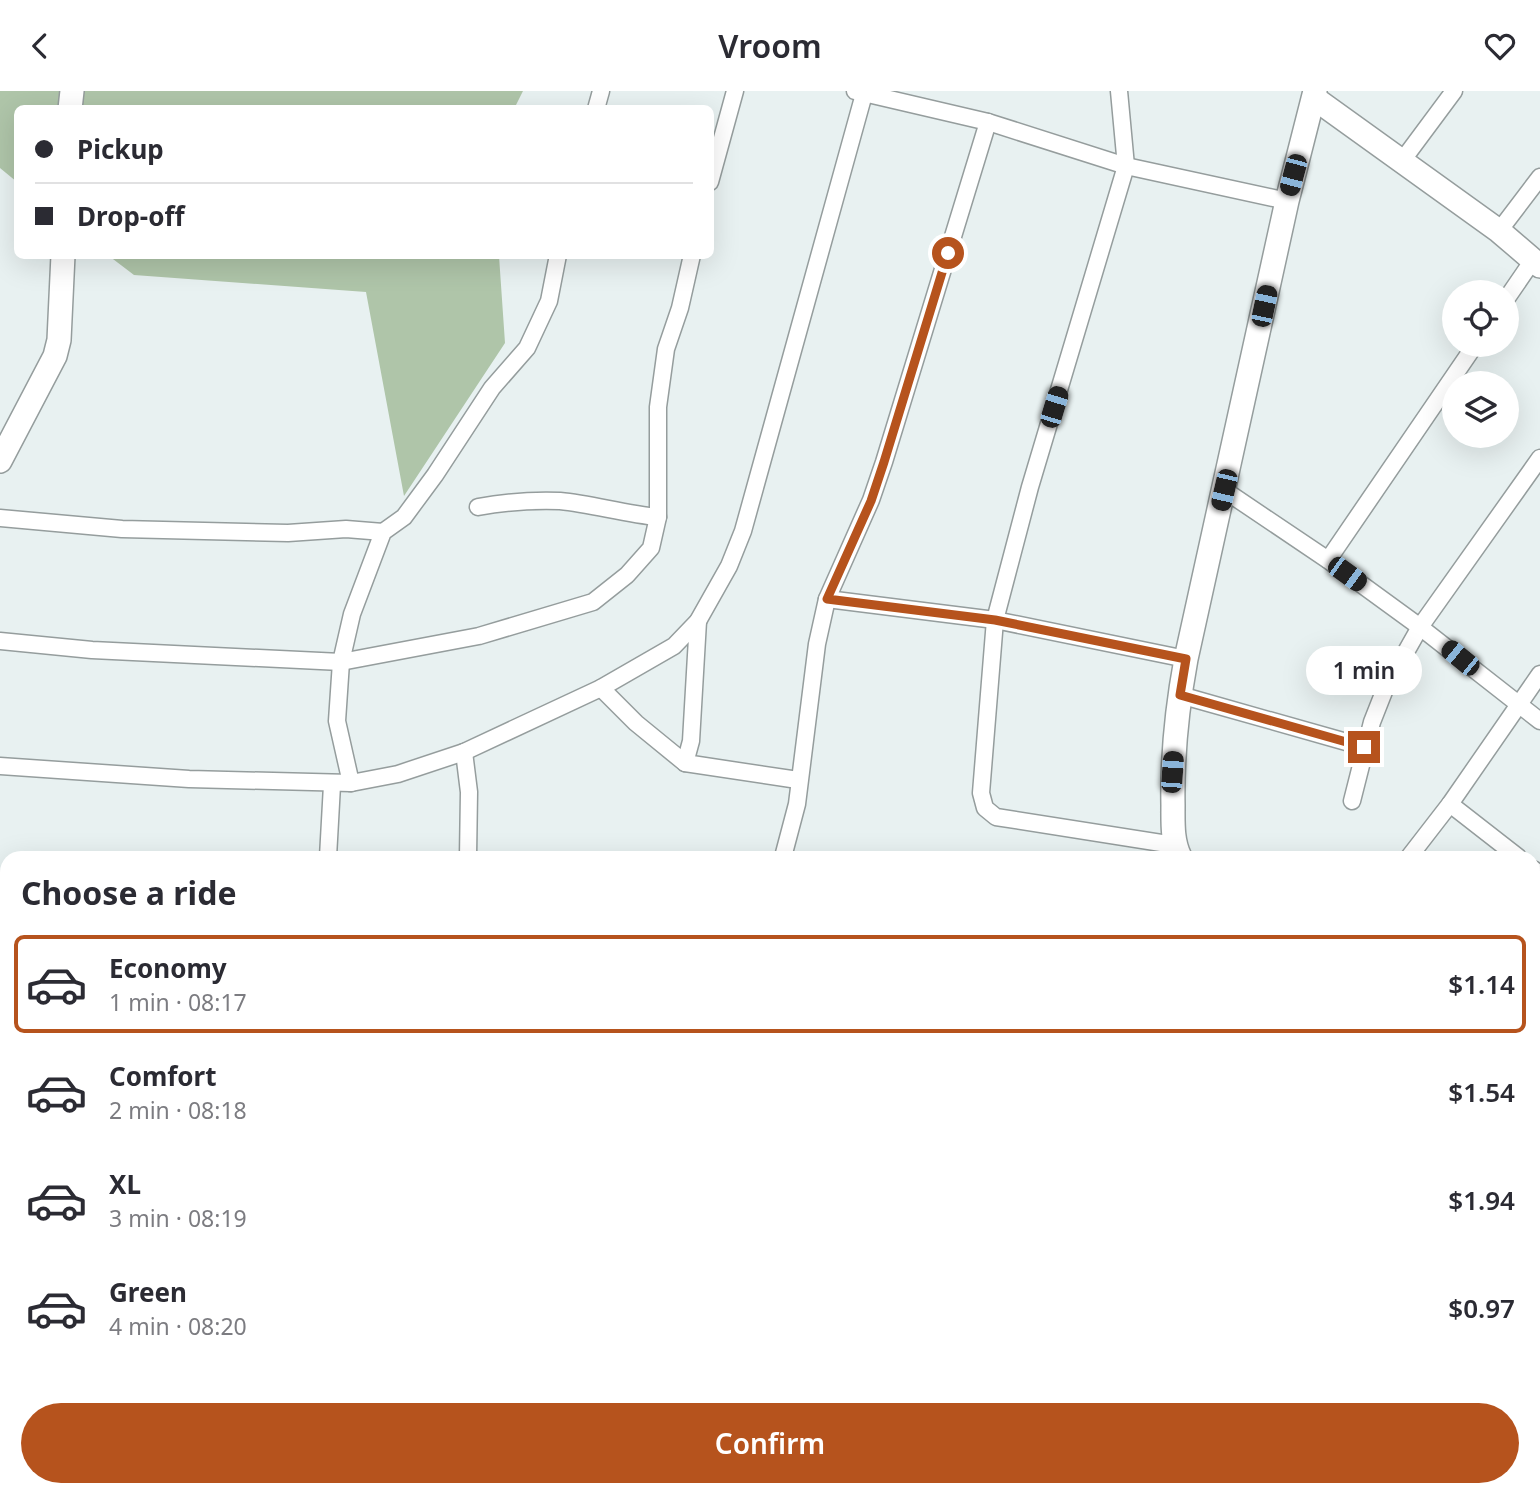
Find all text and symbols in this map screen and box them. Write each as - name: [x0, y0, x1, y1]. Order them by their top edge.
- text: Vroom: [718, 24, 822, 67]
- icon: back: [21, 27, 59, 65]
- icon: heart: [1481, 27, 1519, 65]
- text: Pickup: [77, 131, 164, 167]
- car: [1278, 152, 1309, 198]
- text: Drop-off: [77, 198, 184, 234]
- route start: [932, 237, 964, 269]
- map controls: [1442, 280, 1519, 448]
- button: locate: [1442, 280, 1519, 357]
- car: [1250, 283, 1279, 329]
- button: layers: [1442, 371, 1519, 448]
- car: [1038, 384, 1071, 430]
- car: [1210, 467, 1239, 513]
- car: [1324, 553, 1371, 595]
- car: [1438, 637, 1483, 679]
- callout: 1 min: [1306, 645, 1422, 695]
- text: 1 min: [1333, 654, 1395, 686]
- route end: [1348, 731, 1380, 763]
- car: [1161, 750, 1184, 794]
- text: Choose a ride: [21, 871, 237, 914]
- text: Economy: [109, 950, 227, 986]
- icon: car: [25, 953, 88, 1016]
- text: $1.14: [1448, 966, 1515, 1002]
- text: 1 min · 08:17: [109, 986, 247, 1018]
- text: Comfort: [109, 1058, 217, 1094]
- icon: car: [25, 1061, 88, 1124]
- text: $1.54: [1448, 1074, 1515, 1110]
- text: 2 min · 08:18: [109, 1094, 247, 1126]
- text: XL: [109, 1166, 141, 1202]
- icon: car: [25, 1169, 88, 1232]
- text: $1.94: [1448, 1182, 1515, 1218]
- text: 3 min · 08:19: [109, 1202, 247, 1234]
- text: Green: [109, 1274, 187, 1310]
- icon: car: [25, 1277, 88, 1340]
- text: $0.97: [1448, 1290, 1515, 1326]
- text: 4 min · 08:20: [109, 1310, 247, 1342]
- button: Confirm: [21, 1403, 1519, 1483]

